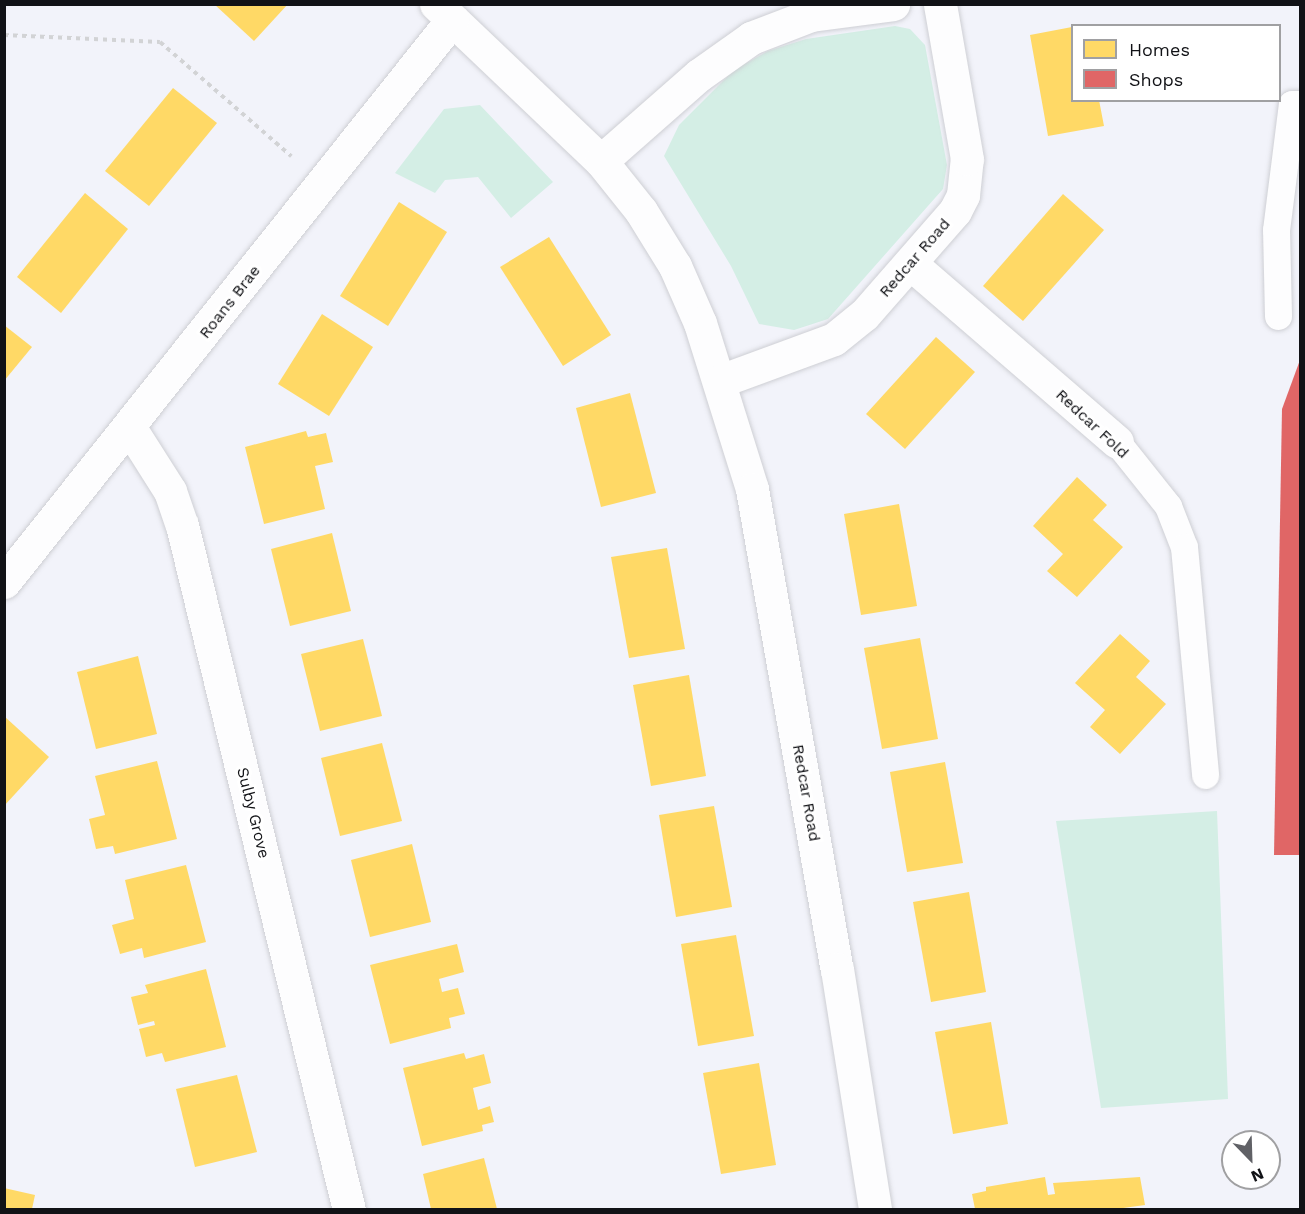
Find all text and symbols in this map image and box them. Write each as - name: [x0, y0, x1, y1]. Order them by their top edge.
- legend: [1071, 24, 1281, 102]
- text: Homes: [1129, 39, 1190, 60]
- text: Shops: [1129, 69, 1183, 90]
- street label: Redcar Road: [875, 214, 955, 302]
- street label: Roans Brae: [195, 261, 265, 343]
- street label: Redcar Fold: [1051, 385, 1133, 463]
- street label: Redcar Road: [788, 743, 824, 843]
- street label: Sulby Grove: [232, 765, 274, 861]
- north arrow: [1221, 1130, 1281, 1190]
- text: N: [1248, 1164, 1267, 1186]

